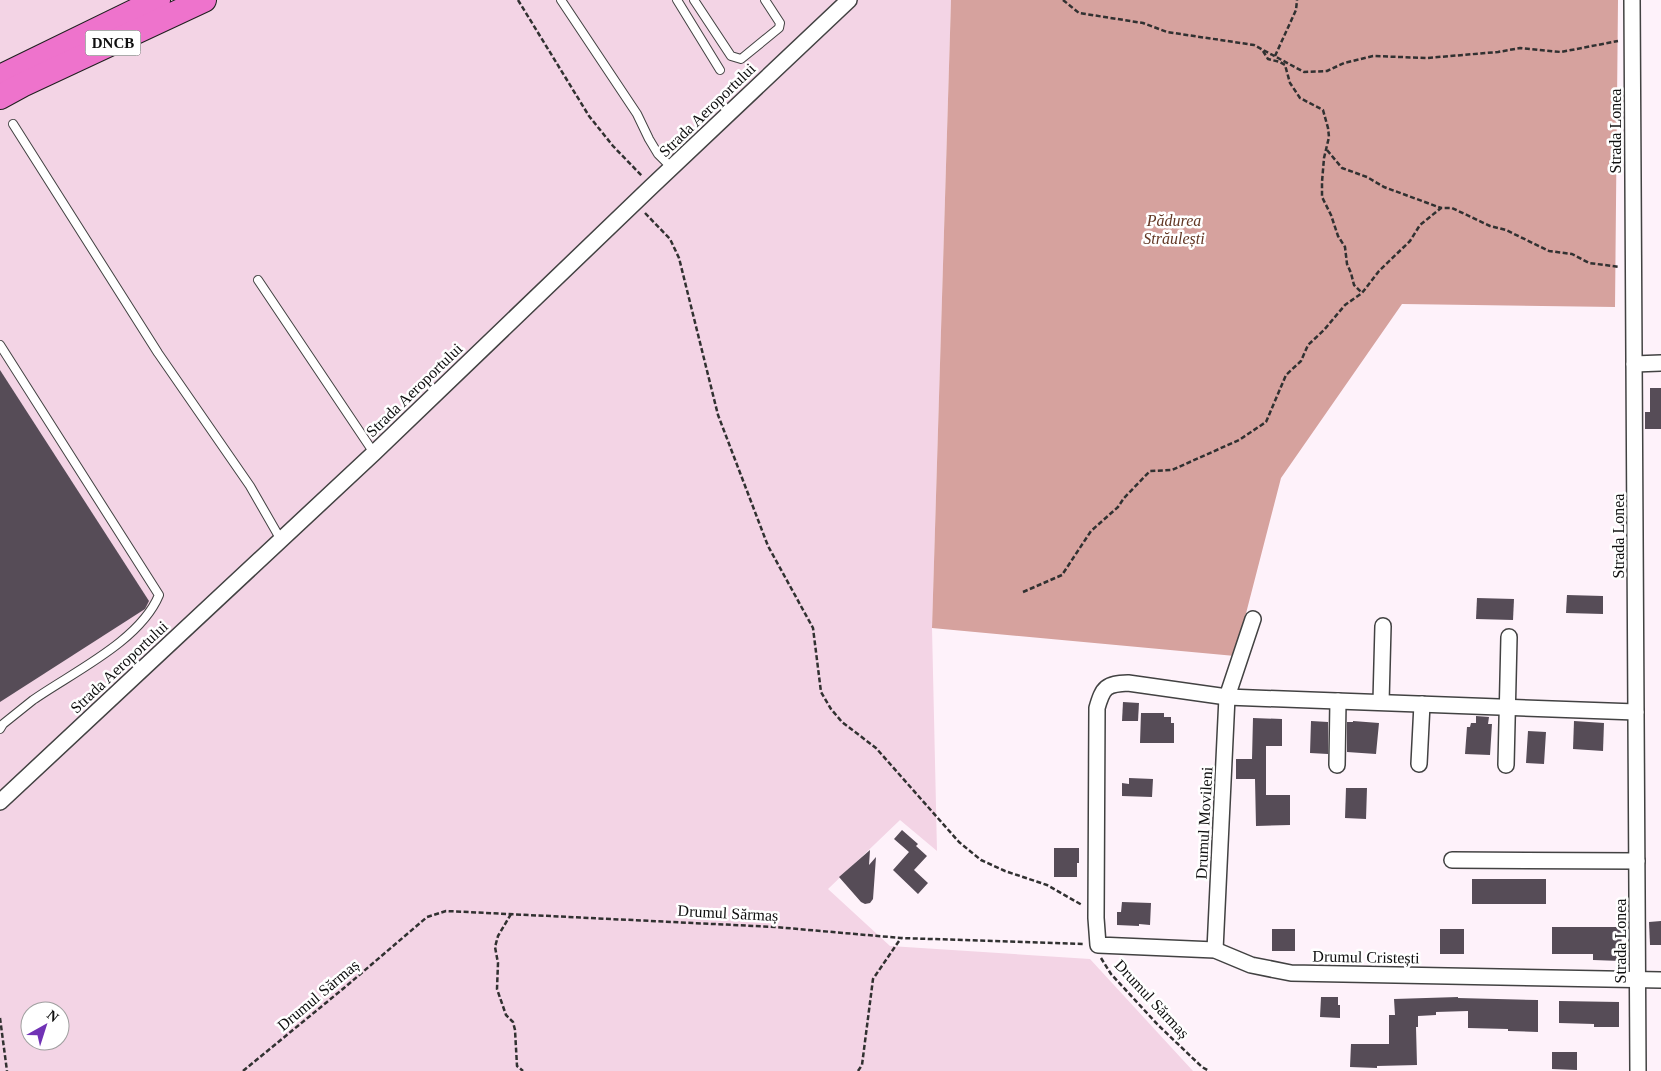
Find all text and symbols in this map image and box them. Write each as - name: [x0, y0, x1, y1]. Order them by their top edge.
- road number: DNCB: [86, 30, 140, 56]
- street label: Strada Aeroportului: [656, 60, 760, 161]
- street label: Strada Lonea: [1607, 89, 1624, 173]
- park label: Pădurea Străulești: [1143, 212, 1205, 248]
- street label: Strada Aeroportului: [363, 340, 467, 441]
- street label: Strada Lonea: [1610, 494, 1627, 578]
- street label: Strada Aeroportului: [67, 617, 172, 717]
- street label: Drumul Movileni: [1193, 766, 1215, 880]
- street label: Strada Lonea: [1612, 899, 1629, 983]
- street label: Drumul Sărmaș: [677, 902, 779, 925]
- street label: Drumul Cristești: [1312, 948, 1420, 967]
- street label: Drumul Sărmaș: [274, 956, 363, 1035]
- street label: Drumul Sărmaș: [1111, 956, 1193, 1042]
- north arrow: [20, 1001, 70, 1051]
- text: N: [44, 1007, 62, 1025]

